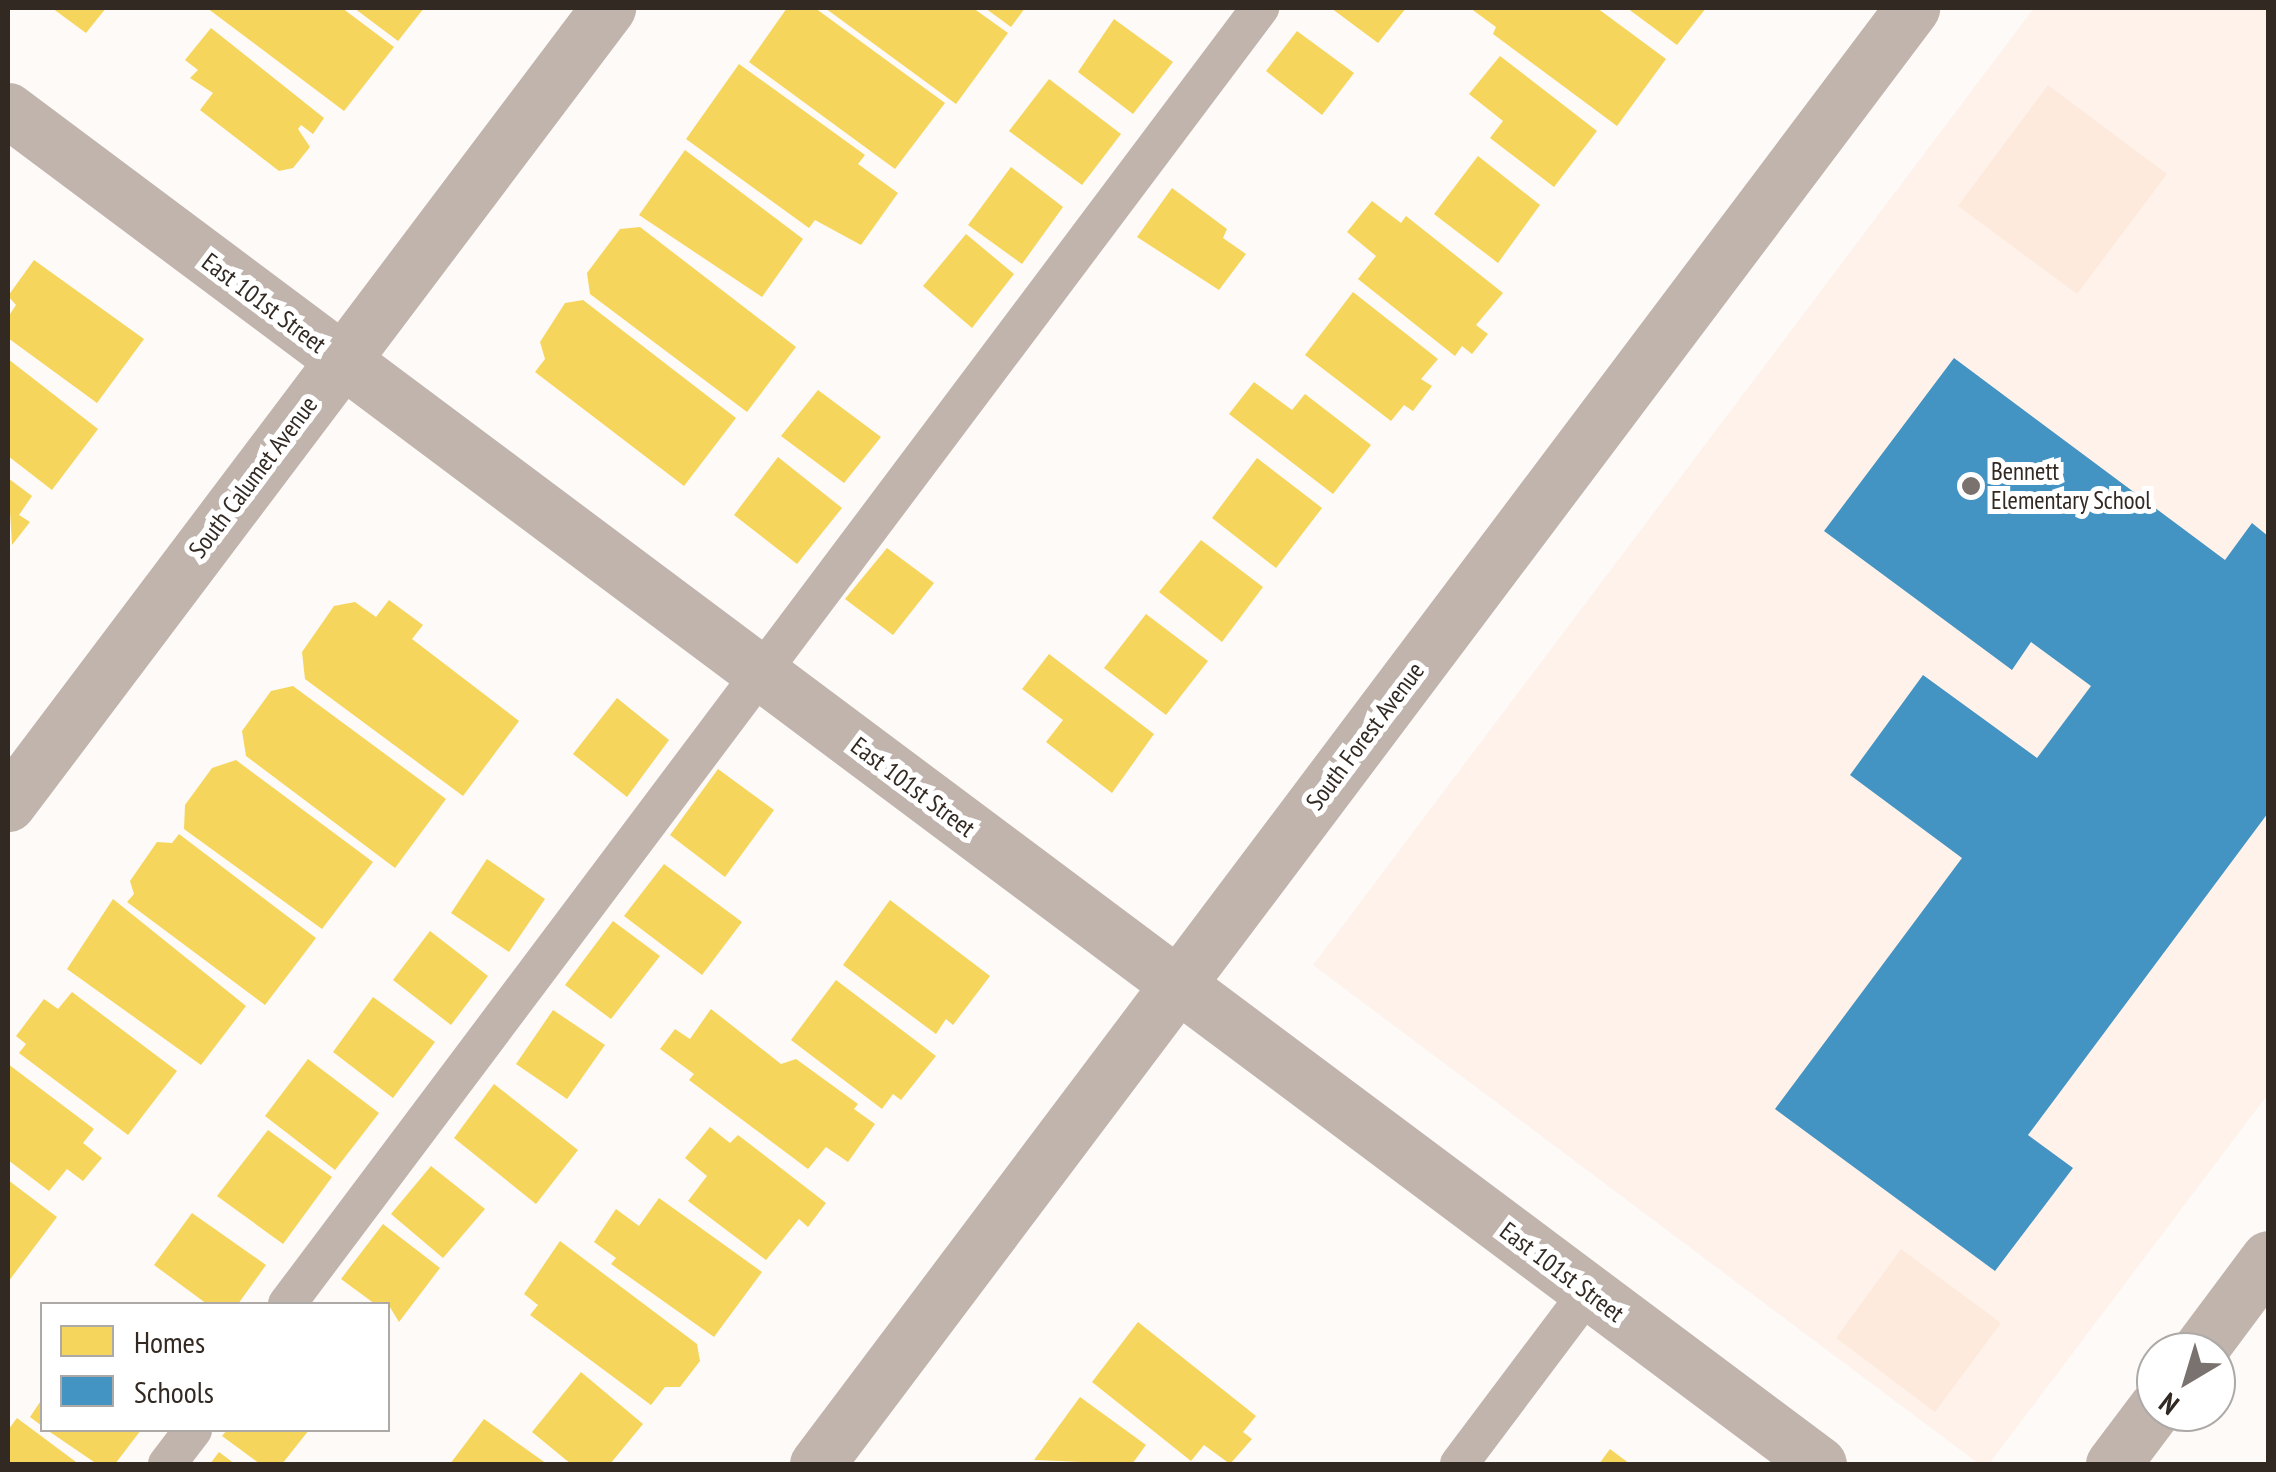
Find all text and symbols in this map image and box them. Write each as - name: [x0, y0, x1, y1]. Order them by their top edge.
- street label: East 101st Street: [196, 247, 332, 359]
- street label: South Calumet Avenue: [182, 390, 324, 564]
- place label: Bennett Elementary School: [1991, 457, 2152, 516]
- marker: Bennett Elementary School: [1960, 475, 1982, 497]
- street label: South Forest Avenue: [1300, 656, 1430, 816]
- street label: East 101st Street: [845, 731, 981, 843]
- street label: East 101st Street: [1494, 1216, 1630, 1328]
- legend: [40, 1302, 390, 1432]
- text: Homes: [134, 1322, 205, 1361]
- north arrow: [2136, 1332, 2236, 1432]
- text: Schools: [134, 1372, 214, 1411]
- text: N: [2151, 1385, 2186, 1424]

